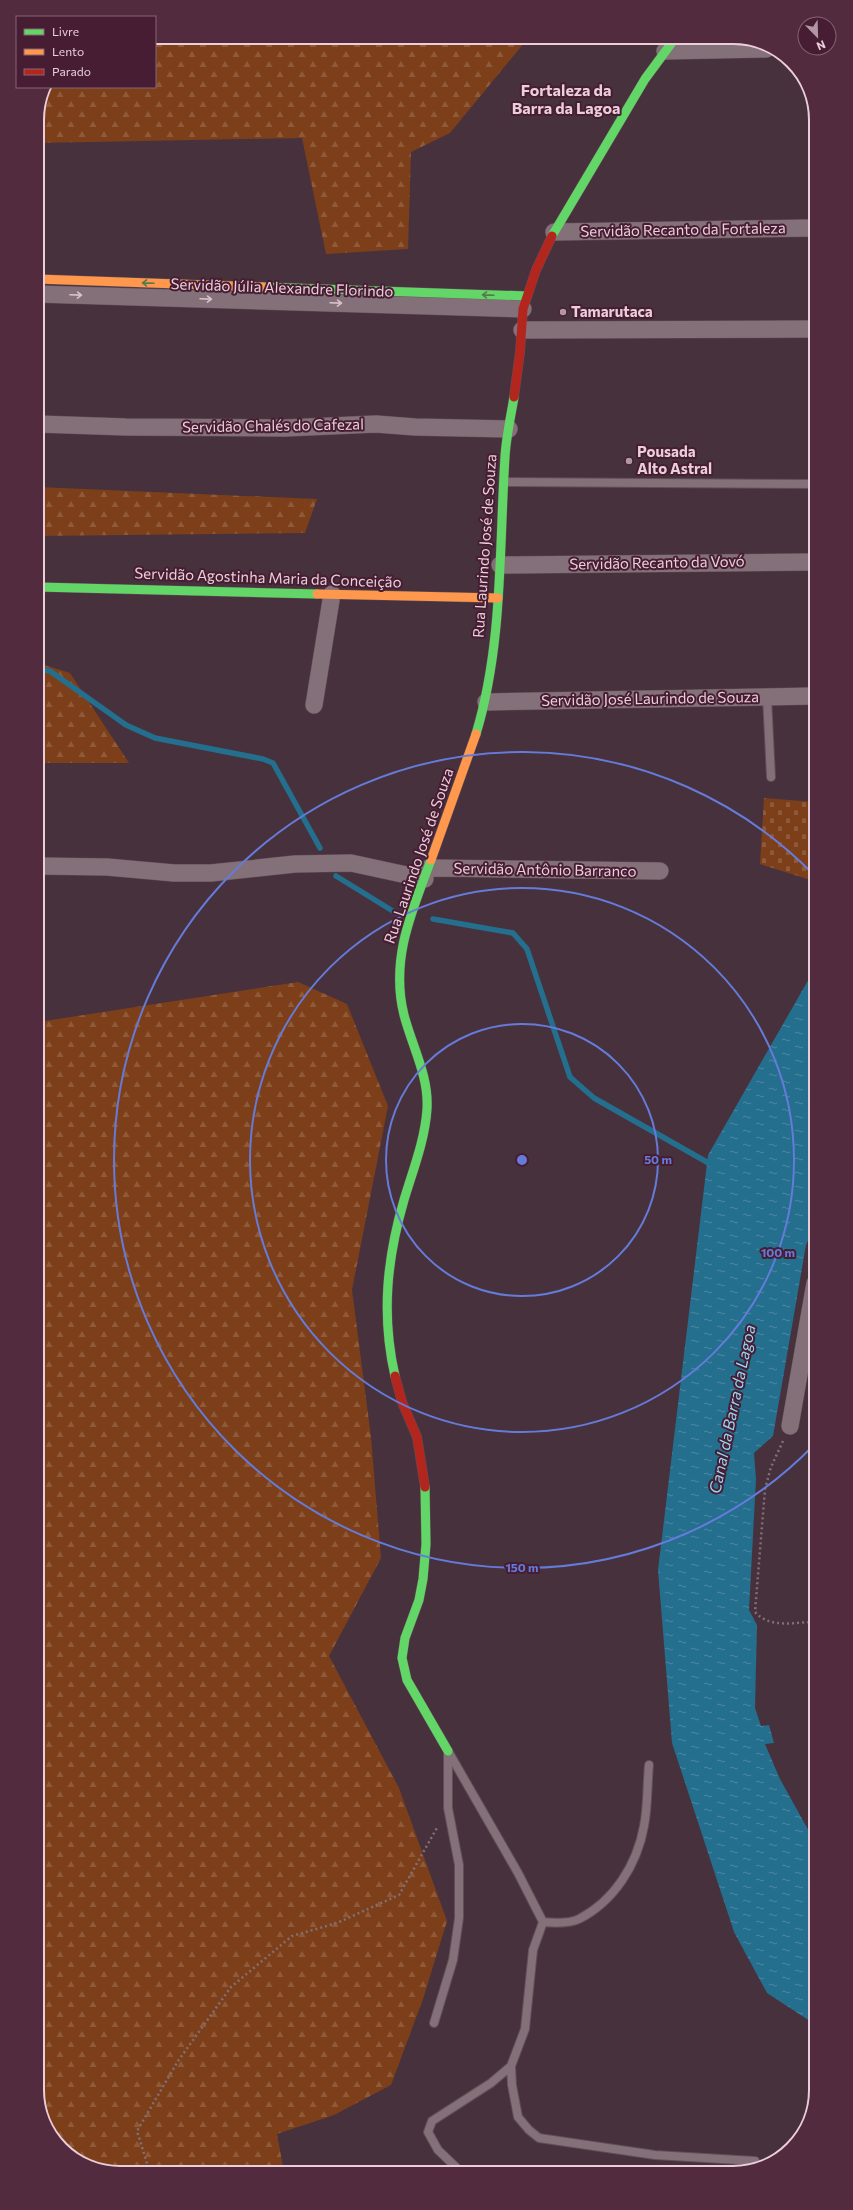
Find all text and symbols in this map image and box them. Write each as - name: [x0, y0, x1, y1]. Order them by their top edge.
- legend: [16, 16, 156, 88]
- north arrow: [797, 16, 837, 56]
- text: Livre: [52, 24, 79, 38]
- text: N: [815, 38, 827, 53]
- text: Lento: [52, 44, 84, 58]
- text: Parado: [52, 64, 91, 78]
- district label: Fortaleza da Barra da Lagoa: [512, 80, 620, 117]
- street label: Servidão Recanto da Fortaleza: [580, 218, 786, 240]
- street label: Servidão Júlia Alexandre Florindo: [170, 274, 394, 300]
- one-way arrow: [142, 279, 155, 287]
- one-way arrow: [482, 291, 495, 298]
- one-way arrow: [69, 292, 82, 299]
- one-way arrow: [199, 296, 212, 303]
- one-way arrow: [329, 300, 342, 307]
- place label: Tamarutaca: [571, 302, 653, 320]
- marker: Tamarutaca: [558, 307, 568, 317]
- street label: Servidão Chalés do Cafezal: [182, 414, 364, 436]
- place label: Pousada Alto Astral: [637, 442, 712, 477]
- street label: Rua Laurindo José de Souza: [469, 453, 499, 639]
- marker: Pousada Alto Astral: [624, 456, 634, 466]
- street label: Servidão Recanto da Vovó: [569, 551, 745, 573]
- street label: Servidão Agostinha Maria da Conceição: [134, 563, 402, 591]
- street label: Servidão José Laurindo de Souza: [541, 687, 759, 709]
- street label: Rua Laurindo José de Souza: [380, 766, 457, 946]
- street label: Servidão Antônio Barranco: [453, 858, 637, 880]
- text: 50 m: [644, 1152, 672, 1166]
- centre of rings: [515, 1153, 529, 1167]
- text: 100 m: [761, 1245, 795, 1259]
- water label: Canal da Barra da Lagoa: [704, 1323, 759, 1495]
- text: 150 m: [505, 1560, 539, 1574]

